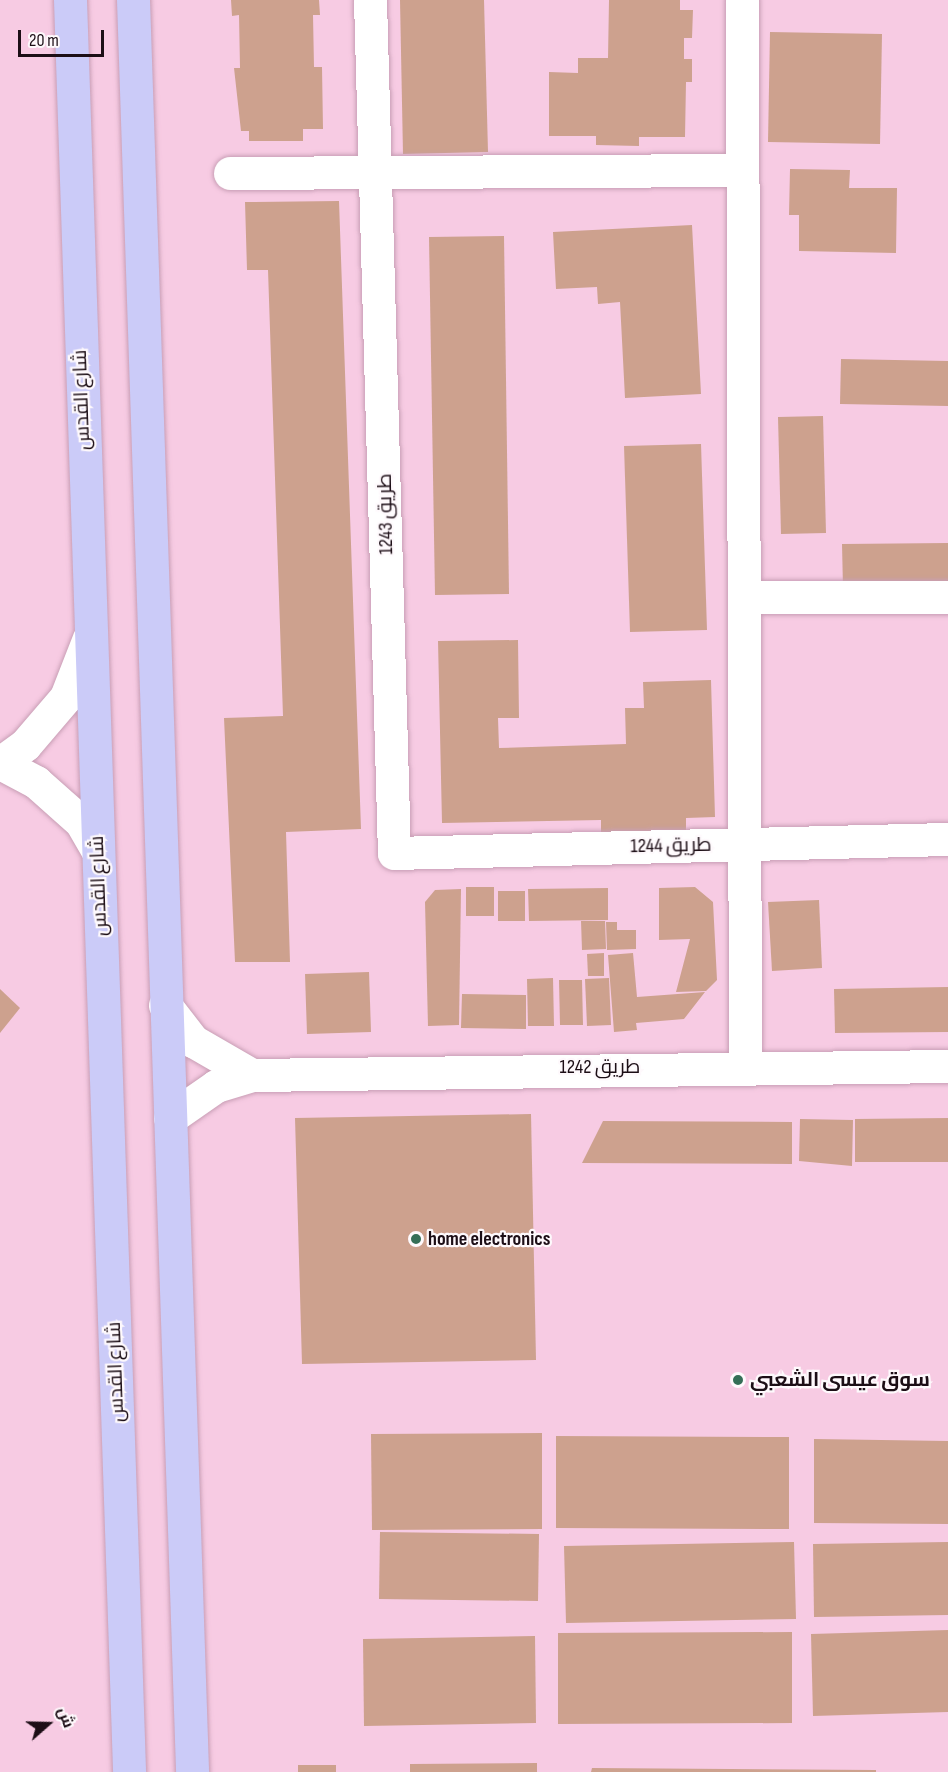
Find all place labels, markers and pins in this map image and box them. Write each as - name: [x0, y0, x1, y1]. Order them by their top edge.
- place label: home electronics: [428, 1227, 550, 1251]
- marker: home electronics: [409, 1232, 423, 1246]
- place label: سوق عيسى الشعبي: [750, 1368, 930, 1392]
- marker: سوق عيسى الشعبي: [731, 1373, 745, 1387]

